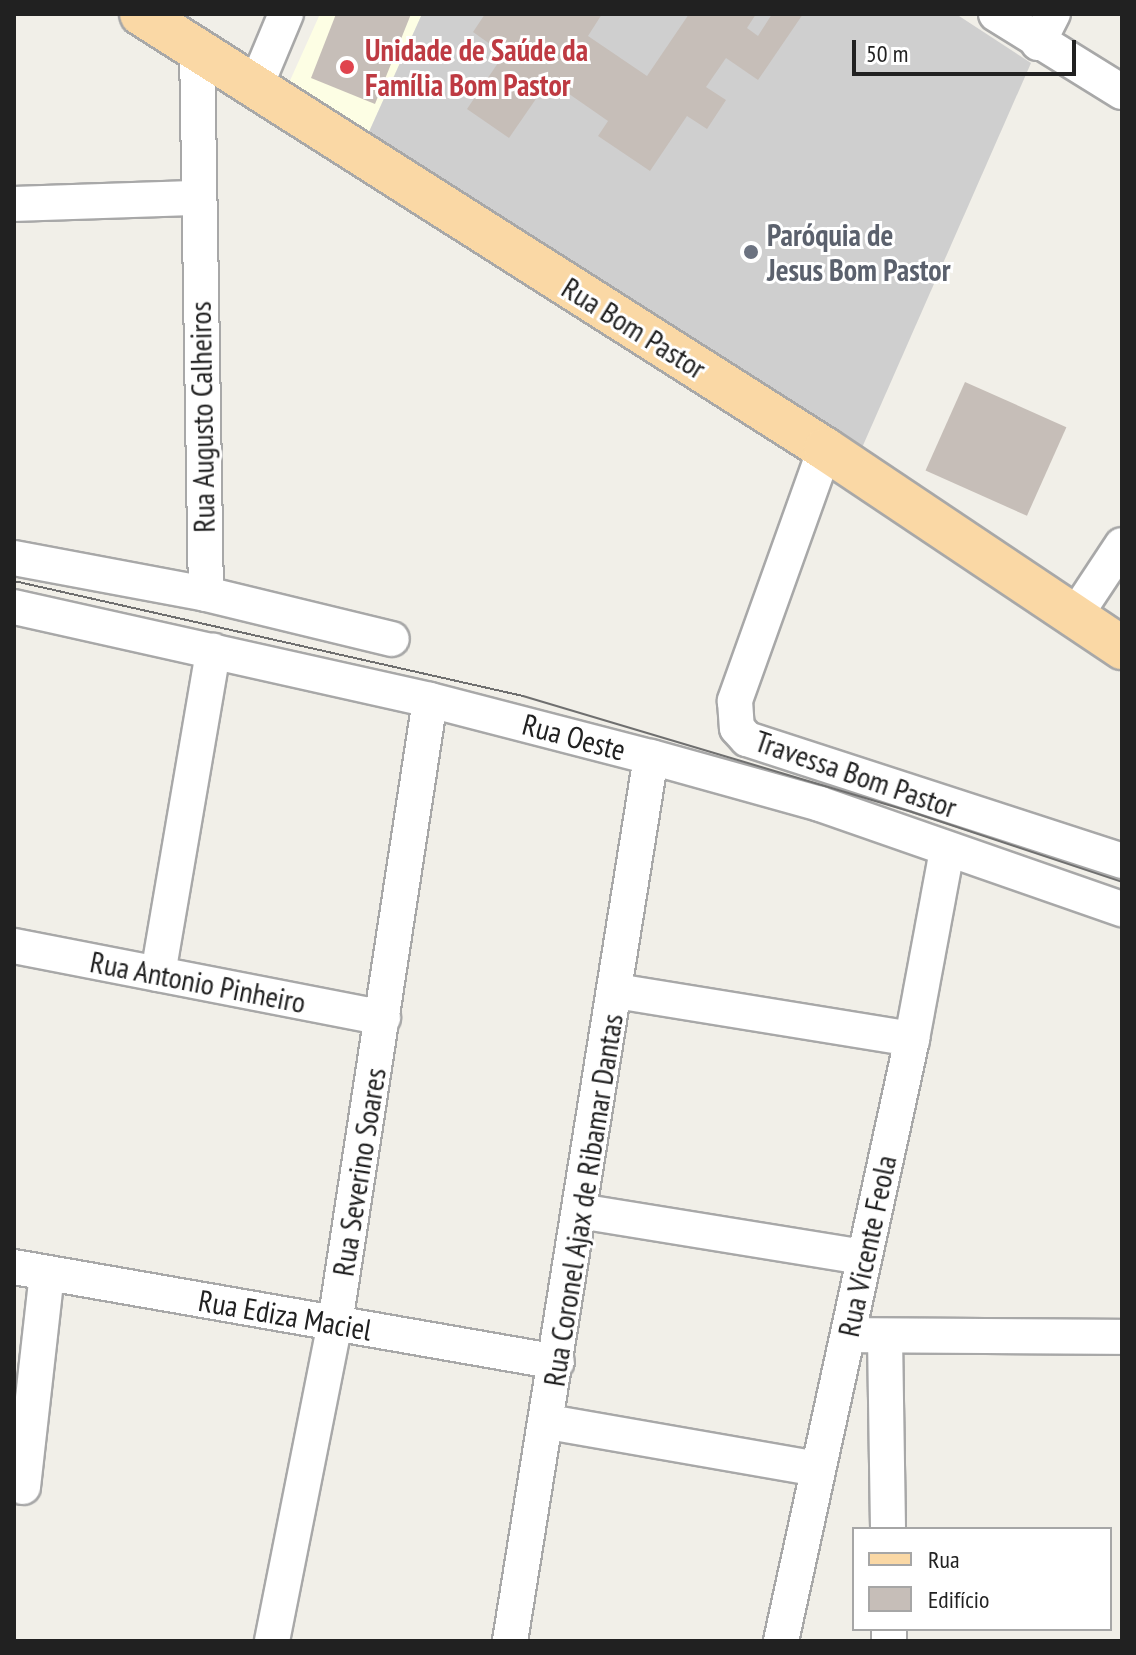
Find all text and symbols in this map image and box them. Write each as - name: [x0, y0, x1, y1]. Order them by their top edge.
- scale bar: [856, 24, 1080, 74]
- place label: Unidade de Saúde da Família Bom Pastor: [365, 32, 588, 102]
- text: 50 m: [866, 38, 908, 69]
- marker: Unidade de Saúde da Família Bom Pastor: [336, 56, 358, 78]
- place label: Paróquia de Jesus Bom Pastor: [767, 217, 951, 288]
- marker: Paróquia de Jesus Bom Pastor: [742, 243, 760, 261]
- street label: Rua Bom Pastor: [555, 270, 713, 386]
- street label: Rua Augusto Calheiros: [182, 301, 222, 533]
- street label: Rua Oeste: [519, 706, 629, 768]
- street label: Travessa Bom Pastor: [750, 723, 962, 825]
- street label: Rua Antonio Pinheiro: [87, 943, 309, 1021]
- street label: Rua Coronel Ajax de Ribamar Dantas: [536, 1010, 630, 1390]
- street label: Rua Severino Soares: [325, 1065, 393, 1279]
- street label: Rua Vicente Feola: [830, 1152, 904, 1340]
- street label: Rua Ediza Maciel: [196, 1282, 374, 1348]
- legend: [852, 1527, 1112, 1631]
- text: Rua: [928, 1544, 960, 1575]
- text: Edifício: [928, 1584, 989, 1615]

